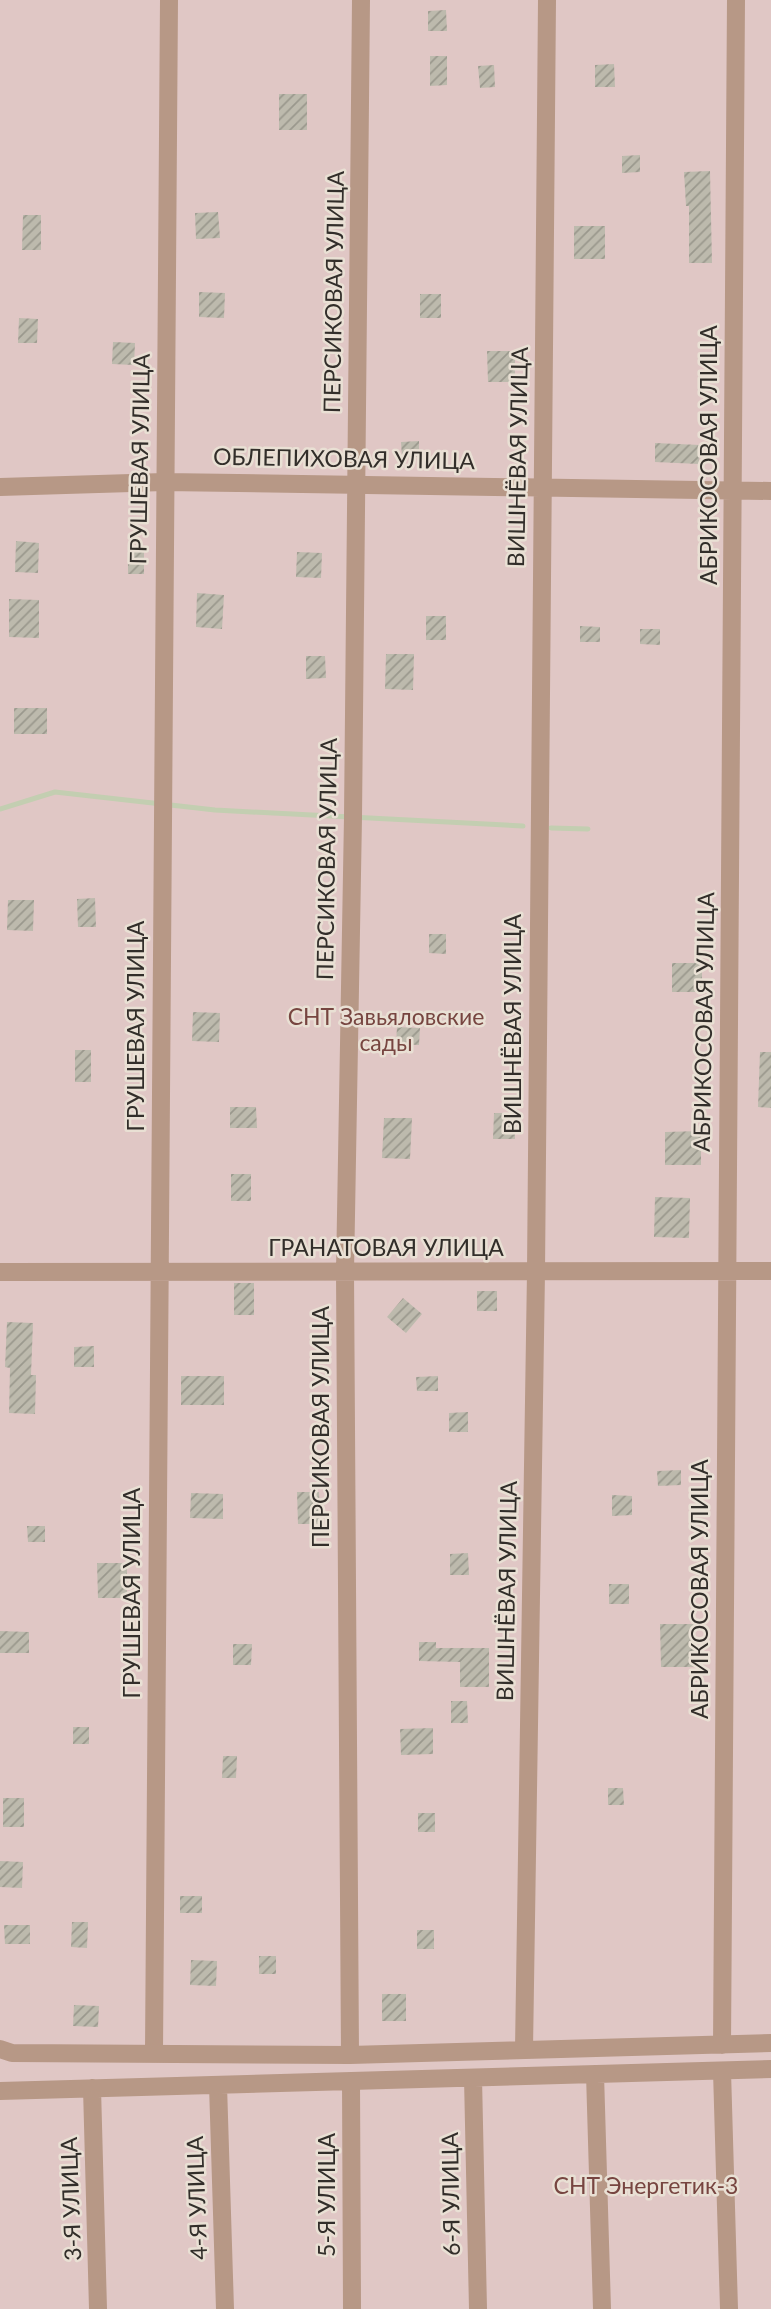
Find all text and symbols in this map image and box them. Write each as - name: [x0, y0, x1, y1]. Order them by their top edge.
- street label: ПЕРСИКОВАЯ УЛИЦА: [317, 170, 349, 413]
- street label: АБРИКОСОВАЯ УЛИЦА: [694, 325, 722, 585]
- street label: ВИШНЁВАЯ УЛИЦА: [501, 346, 533, 567]
- street label: ГРУШЕВАЯ УЛИЦА: [123, 353, 155, 565]
- street label: ОБЛЕПИХОВАЯ УЛИЦА: [213, 442, 476, 474]
- street label: ПЕРСИКОВАЯ УЛИЦА: [310, 737, 342, 980]
- street label: АБРИКОСОВАЯ УЛИЦА: [687, 891, 719, 1152]
- street label: ВИШНЁВАЯ УЛИЦА: [498, 913, 526, 1134]
- street label: ГРУШЕВАЯ УЛИЦА: [121, 920, 149, 1131]
- park label: СНТ Завьяловские сады: [288, 1002, 484, 1056]
- street label: ГРАНАТОВАЯ УЛИЦА: [268, 1233, 504, 1261]
- street label: ПЕРСИКОВАЯ УЛИЦА: [306, 1305, 334, 1548]
- street label: АБРИКОСОВАЯ УЛИЦА: [685, 1459, 713, 1719]
- street label: ВИШНЁВАЯ УЛИЦА: [490, 1480, 522, 1701]
- street label: ГРУШЕВАЯ УЛИЦА: [117, 1487, 145, 1698]
- street label: 6-Я УЛИЦА: [435, 2131, 465, 2256]
- street label: 5-Я УЛИЦА: [312, 2133, 340, 2257]
- street label: 4-Я УЛИЦА: [180, 2135, 212, 2260]
- street label: 3-Я УЛИЦА: [54, 2136, 86, 2261]
- park label: СНТ Энергетик-3: [554, 2171, 738, 2199]

